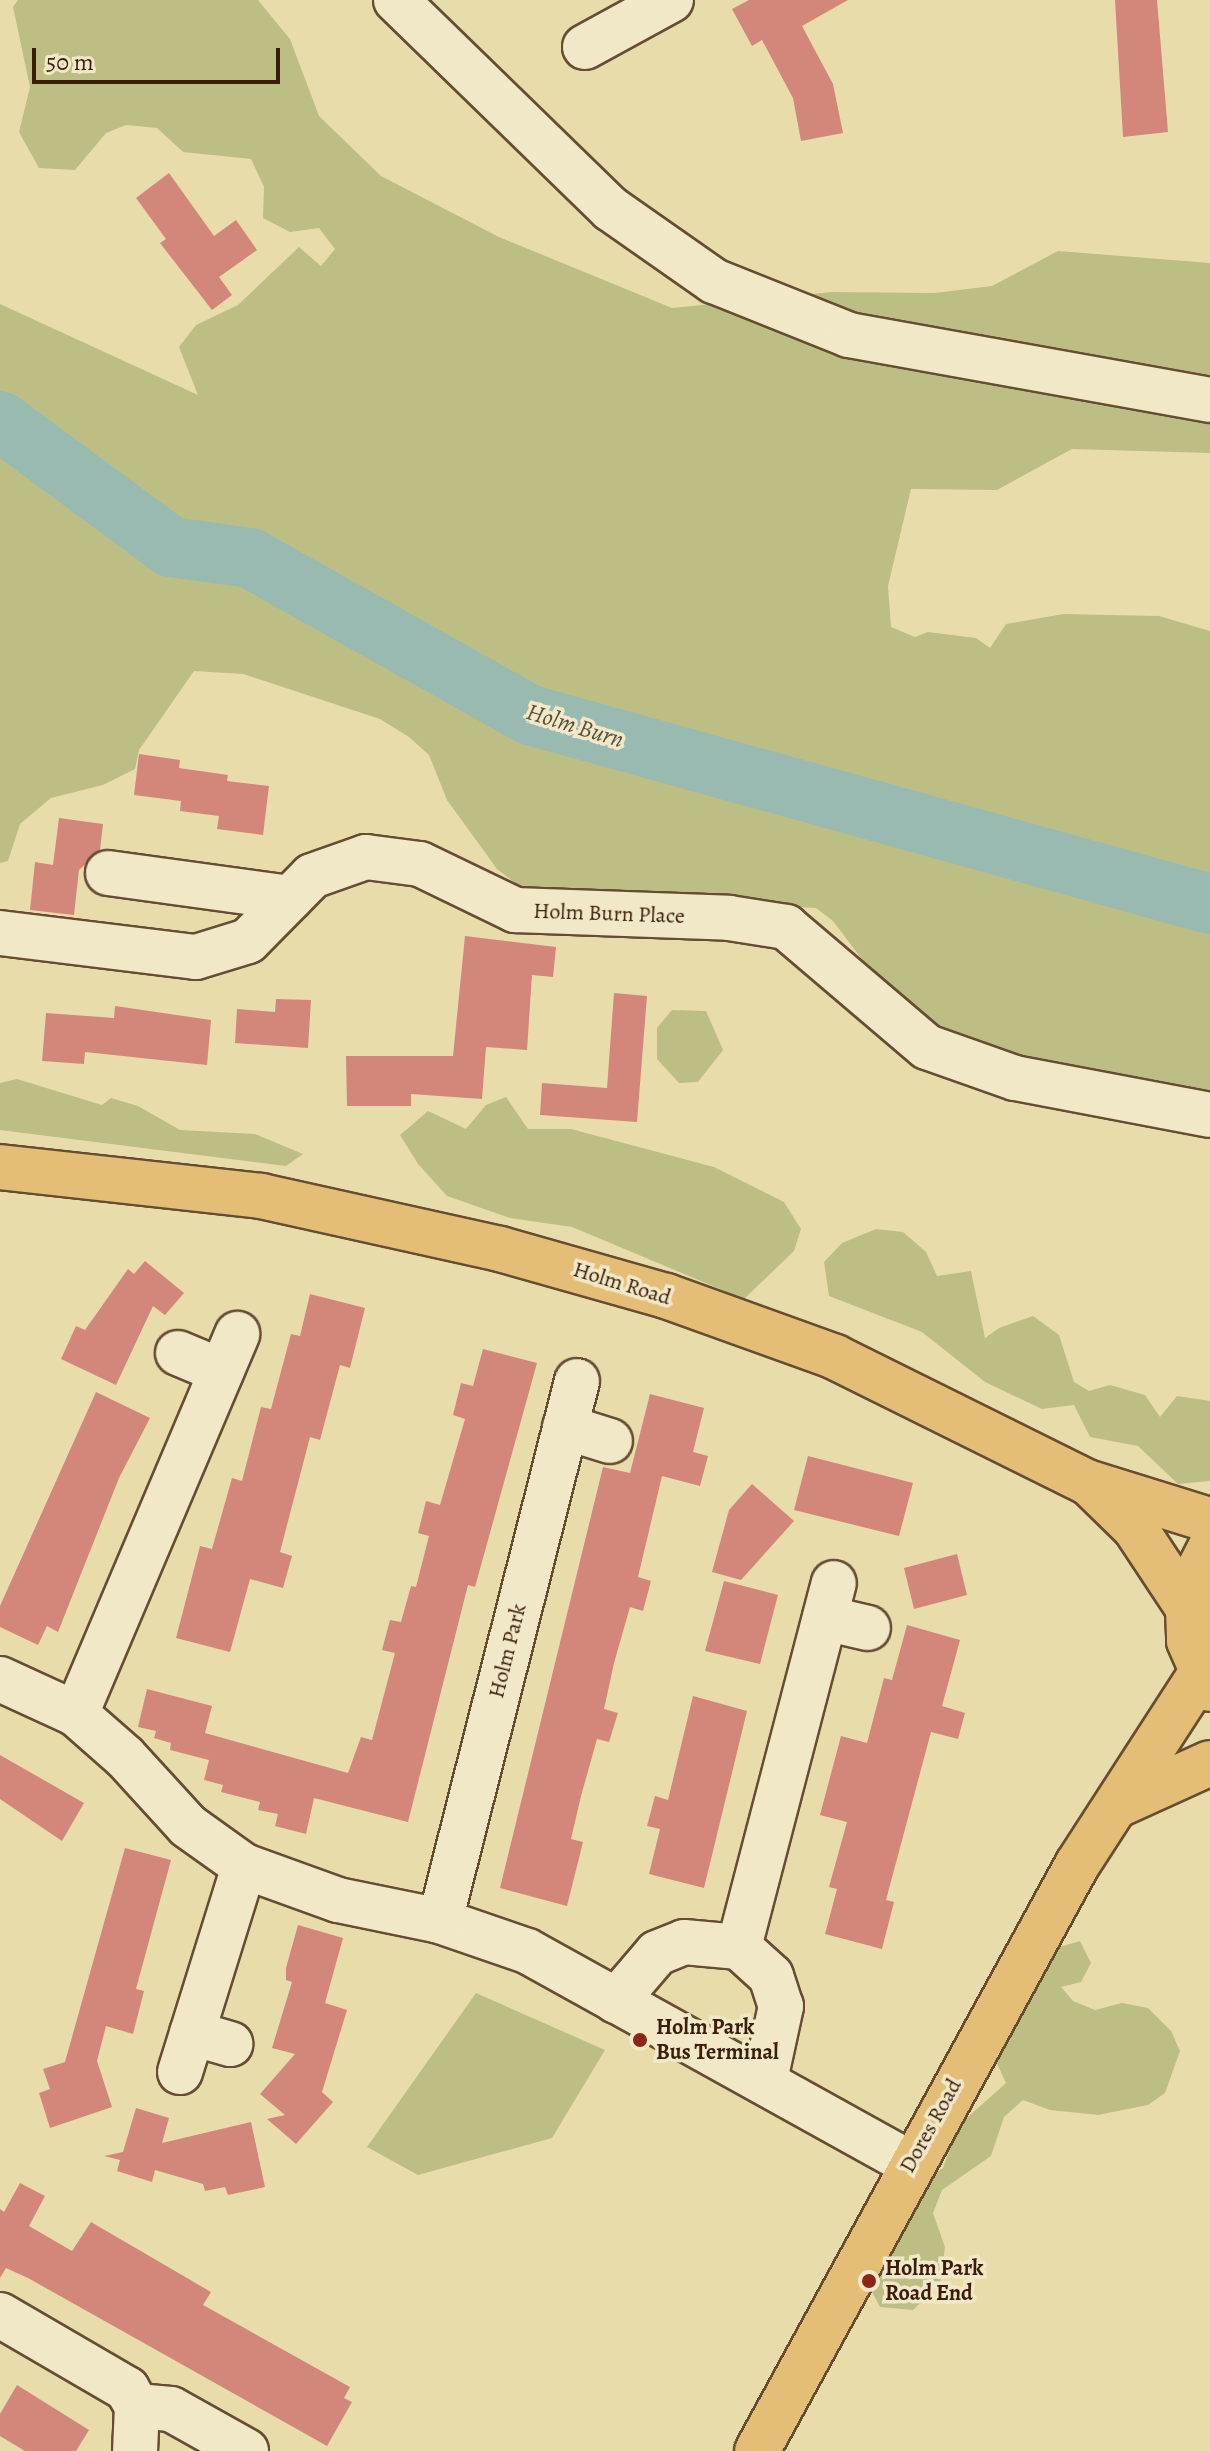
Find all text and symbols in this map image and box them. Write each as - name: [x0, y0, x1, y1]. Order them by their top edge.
- scale bar: [36, 32, 284, 82]
- text: 50 m: [46, 46, 94, 78]
- water label: Holm Burn: [523, 698, 627, 754]
- street label: Holm Burn Place: [533, 898, 685, 930]
- street label: Holm Road: [570, 1257, 674, 1311]
- street label: Holm Park: [484, 1601, 532, 1701]
- place label: Holm Park Bus Terminal: [656, 2014, 779, 2066]
- marker: Holm Park Bus Terminal: [631, 2031, 649, 2049]
- street label: Dores Road: [894, 2074, 968, 2178]
- place label: Holm Park Road End: [885, 2255, 983, 2306]
- marker: Holm Park Road End: [860, 2272, 878, 2290]

